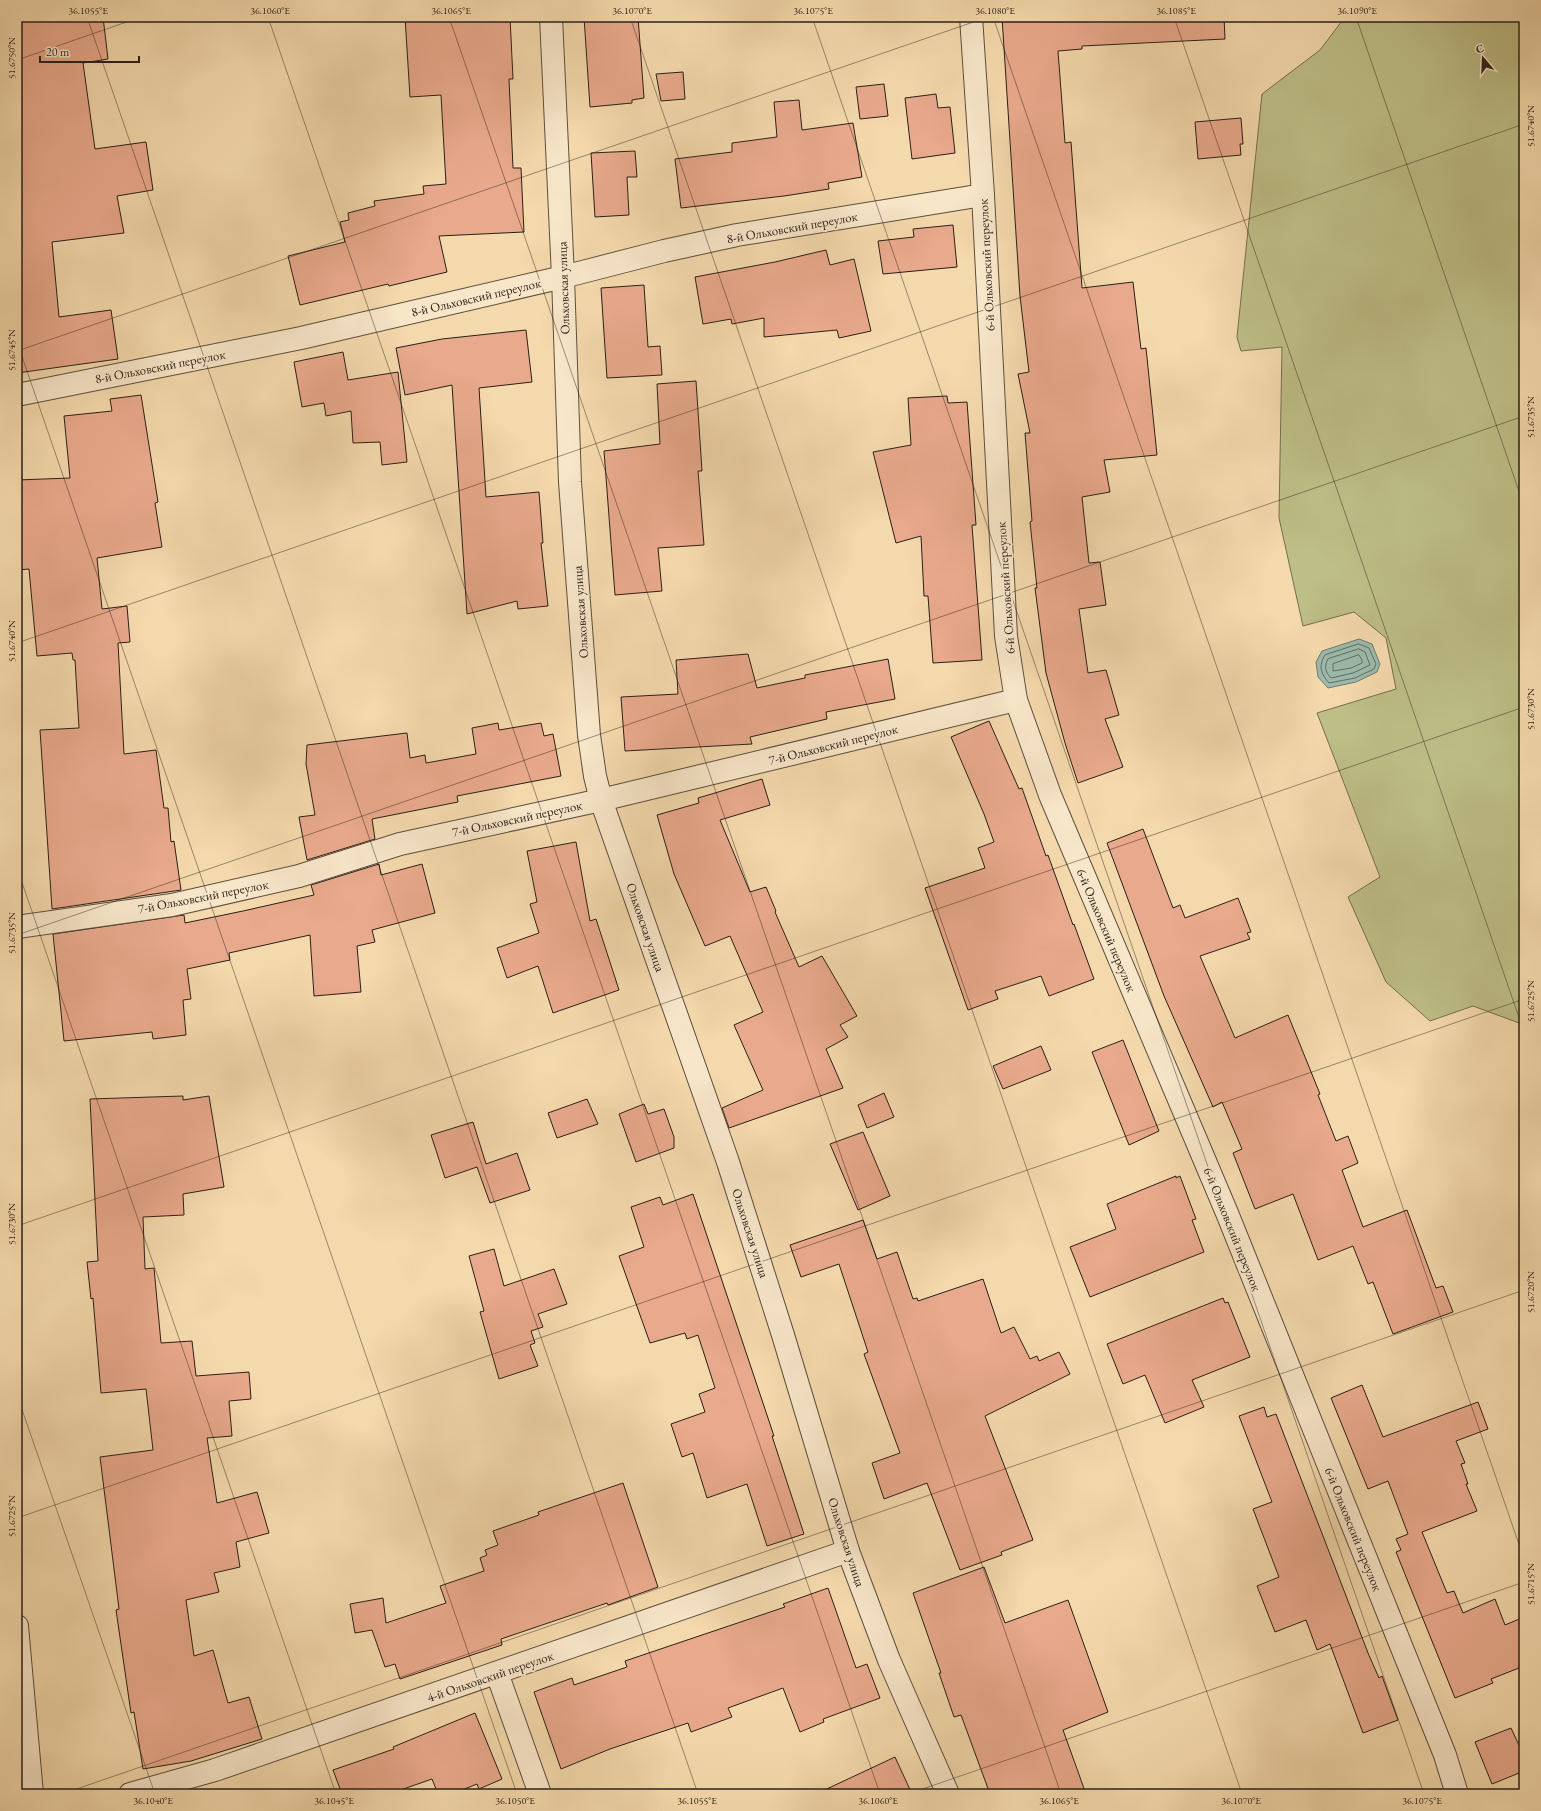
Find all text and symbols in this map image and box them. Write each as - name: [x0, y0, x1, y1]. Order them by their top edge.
- text: 36.1055°E: [68, 4, 108, 17]
- text: 36.1060°E: [250, 4, 290, 17]
- text: 36.1065°E: [431, 4, 471, 17]
- text: 36.1070°E: [612, 4, 652, 17]
- text: 36.1075°E: [793, 4, 833, 17]
- text: 36.1080°E: [975, 4, 1015, 17]
- text: 36.1085°E: [1156, 4, 1196, 17]
- text: 36.1090°E: [1337, 4, 1377, 17]
- text: 51.6750°N: [5, 37, 18, 79]
- scale bar: [40, 38, 139, 64]
- north arrow: [1463, 38, 1503, 78]
- text: С: [1474, 41, 1486, 56]
- text: 20 m: [46, 44, 70, 60]
- text: 51.6740°N: [1524, 105, 1537, 147]
- street label: 6-й Ольховский переулок: [975, 198, 998, 332]
- street label: 8-й Ольховский переулок: [725, 207, 860, 247]
- street label: Ольховская улица: [553, 240, 574, 335]
- street label: 8-й Ольховский переулок: [410, 274, 543, 321]
- text: 51.6745°N: [5, 329, 18, 371]
- street label: 8-й Ольховский переулок: [93, 345, 228, 387]
- text: 51.6735°N: [1524, 396, 1537, 438]
- street label: 6-й Ольховский переулок: [992, 520, 1019, 655]
- street label: Ольховская улица: [569, 564, 592, 659]
- text: 51.6740°N: [5, 620, 18, 662]
- text: 51.6730°N: [1524, 688, 1537, 730]
- street label: 7-й Ольховский переулок: [767, 720, 900, 769]
- street label: 7-й Ольховский переулок: [451, 796, 584, 841]
- street label: 6-й Ольховский переулок: [1073, 866, 1141, 995]
- street label: 7-й Ольховский переулок: [136, 875, 271, 917]
- street label: Ольховская улица: [622, 880, 669, 975]
- text: 51.6735°N: [5, 912, 18, 954]
- text: 51.6725°N: [1524, 980, 1537, 1022]
- street label: 6-й Ольховский переулок: [1200, 1165, 1266, 1295]
- street label: Ольховская улица: [728, 1186, 773, 1281]
- text: 51.6730°N: [5, 1203, 18, 1245]
- text: 51.6720°N: [1524, 1271, 1537, 1313]
- street label: 6-й Ольховский переулок: [1321, 1465, 1387, 1595]
- text: 51.6725°N: [5, 1495, 18, 1537]
- street label: Ольховская улица: [824, 1495, 869, 1590]
- text: 51.6715°N: [1524, 1563, 1537, 1605]
- street label: 4-й Ольховский переулок: [425, 1647, 556, 1706]
- text: 36.1040°E: [133, 1794, 173, 1807]
- text: 36.1045°E: [314, 1794, 354, 1807]
- text: 36.1050°E: [495, 1794, 535, 1807]
- text: 36.1055°E: [677, 1794, 717, 1807]
- text: 36.1060°E: [858, 1794, 898, 1807]
- text: 36.1065°E: [1039, 1794, 1079, 1807]
- text: 36.1070°E: [1221, 1794, 1261, 1807]
- text: 36.1075°E: [1402, 1794, 1442, 1807]

